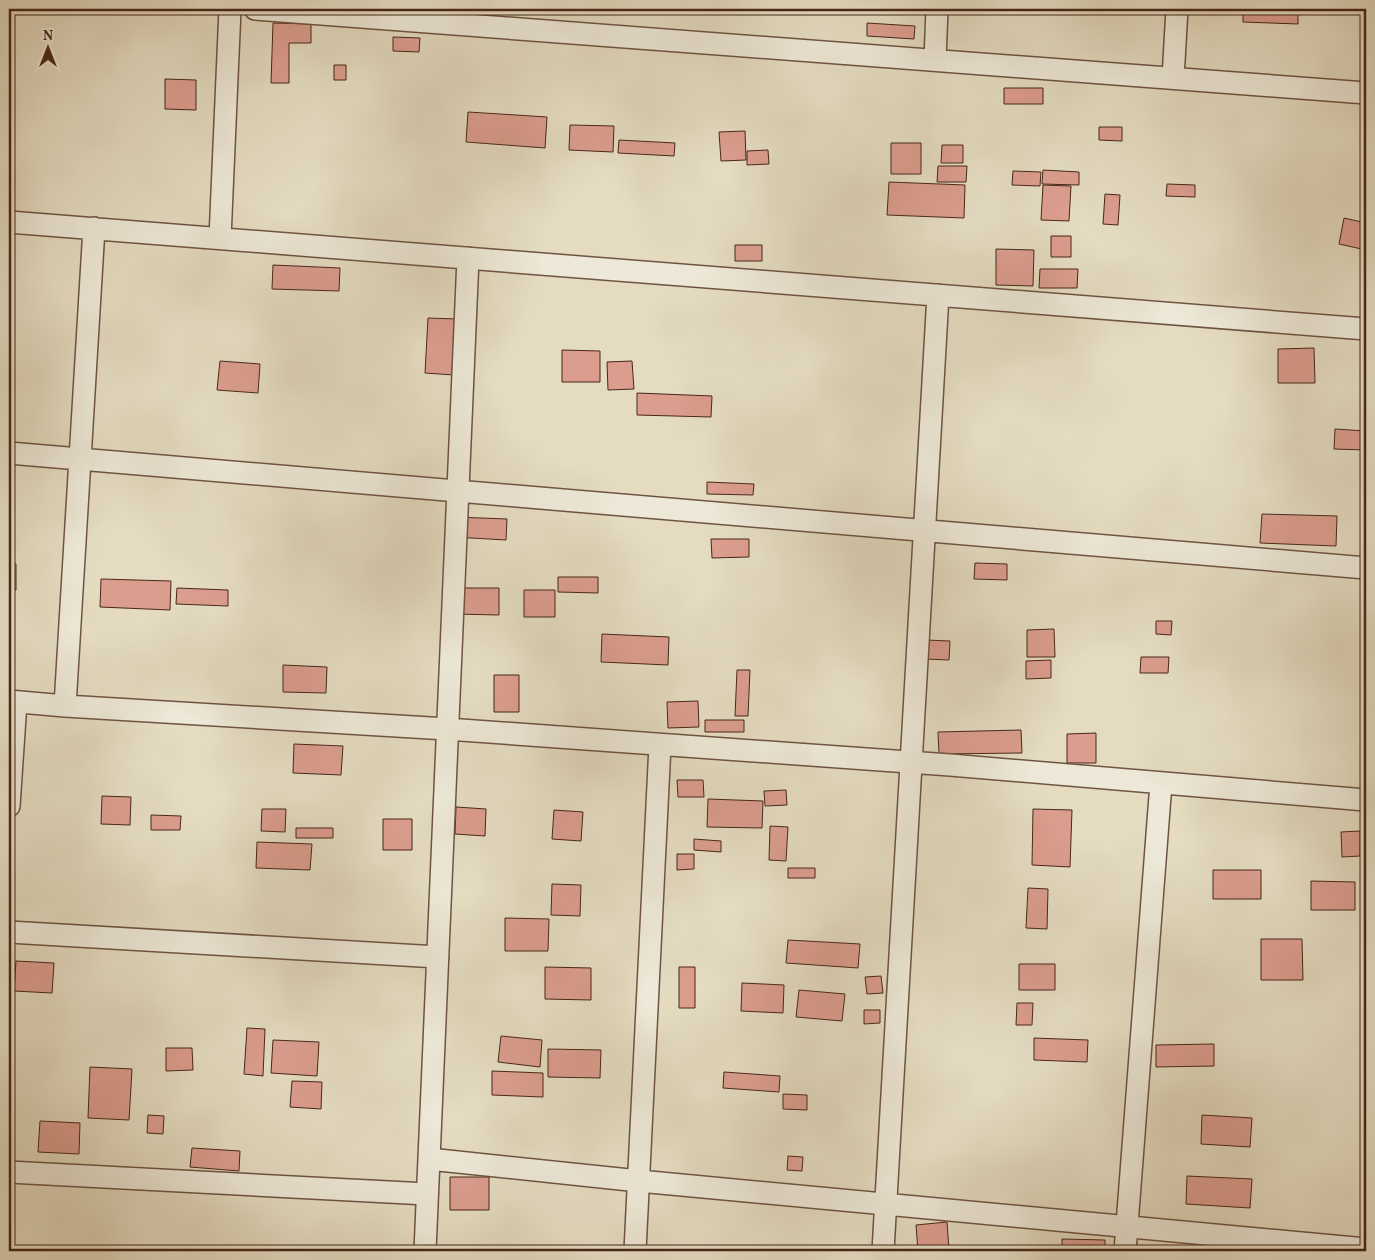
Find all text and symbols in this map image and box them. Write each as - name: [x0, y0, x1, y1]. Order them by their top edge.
- north arrow: [22, 22, 72, 72]
- text: N: [43, 27, 53, 46]

